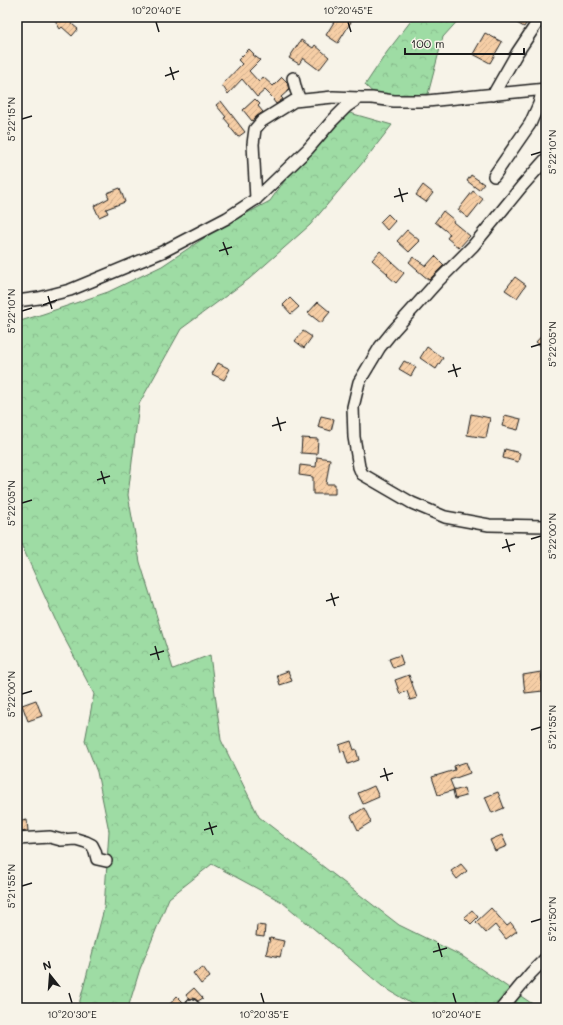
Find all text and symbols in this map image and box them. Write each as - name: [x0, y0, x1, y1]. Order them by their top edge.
- text: 10°20'40"E: [131, 3, 181, 17]
- text: 10°20'45"E: [323, 3, 373, 17]
- scale bar: [405, 30, 524, 56]
- text: 100 m: [411, 35, 445, 51]
- text: 5°22'15"N: [4, 97, 18, 141]
- text: 5°22'10"N: [545, 130, 559, 174]
- text: 5°22'10"N: [4, 289, 18, 333]
- text: 5°22'05"N: [545, 321, 559, 367]
- text: 5°22'05"N: [4, 480, 18, 526]
- text: 5°22'00"N: [545, 513, 559, 559]
- text: 5°22'00"N: [4, 671, 18, 717]
- text: 5°21'55"N: [545, 705, 559, 749]
- text: 5°21'55"N: [4, 864, 18, 908]
- text: 5°21'50"N: [545, 897, 559, 941]
- north arrow: [30, 955, 70, 995]
- text: N: [41, 957, 53, 973]
- text: 10°20'30"E: [47, 1007, 97, 1021]
- text: 10°20'35"E: [239, 1007, 289, 1021]
- text: 10°20'40"E: [431, 1007, 481, 1021]

